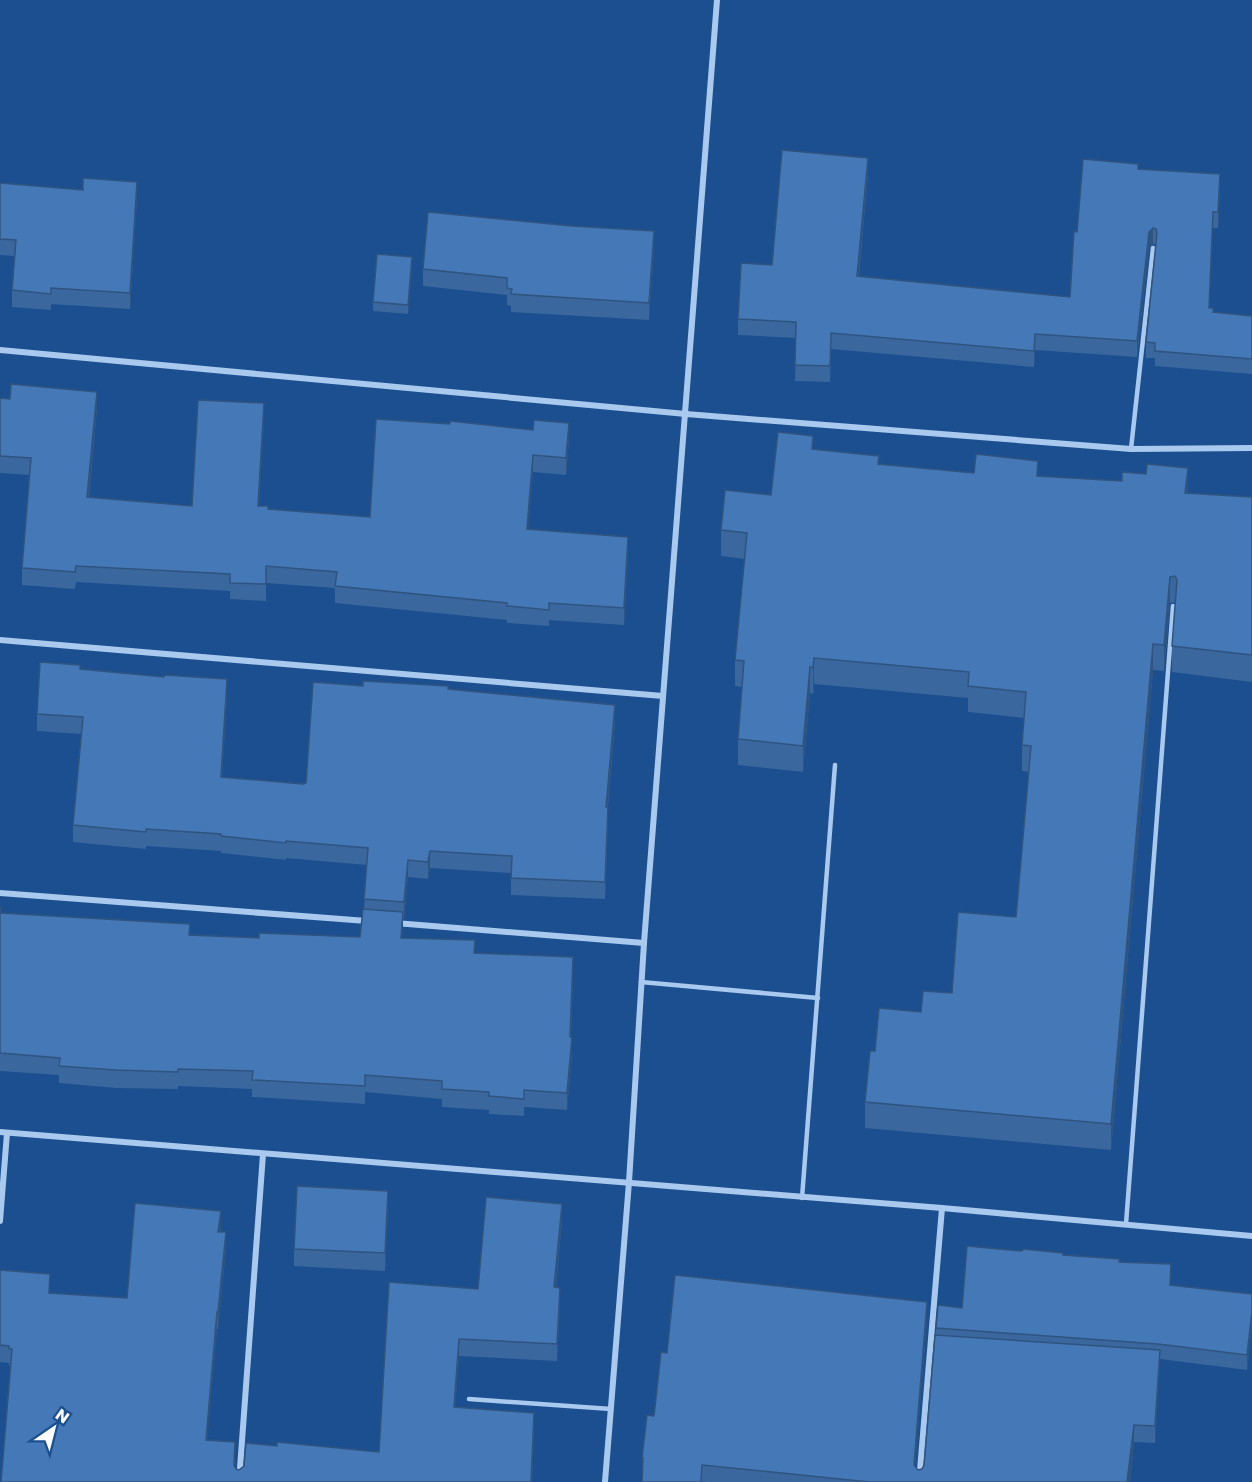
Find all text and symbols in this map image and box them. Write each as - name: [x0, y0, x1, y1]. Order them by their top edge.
- north arrow: [24, 1398, 84, 1458]
- text: N: [51, 1403, 74, 1429]

